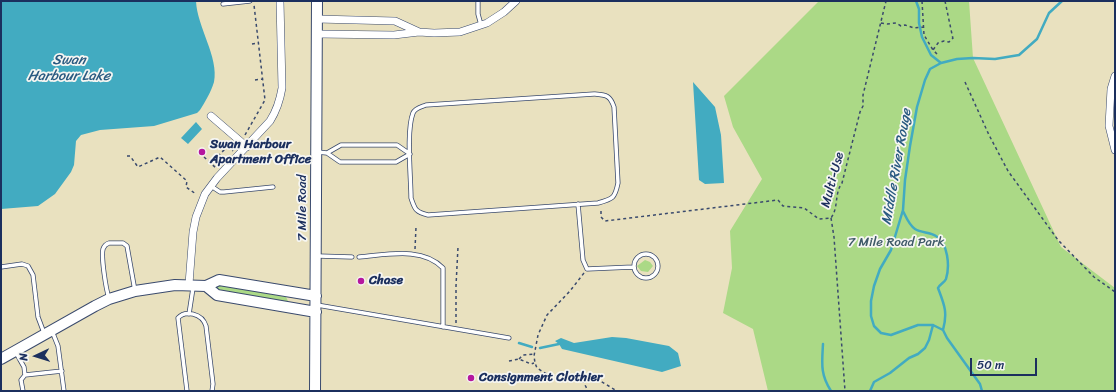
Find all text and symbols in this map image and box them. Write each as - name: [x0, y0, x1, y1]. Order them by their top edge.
- water label: Swan Harbour Lake: [28, 52, 110, 84]
- water label: Middle River Rouge: [879, 108, 915, 226]
- place label: Swan Harbour Apartment Office: [210, 137, 311, 168]
- marker: Swan Harbour Apartment Office: [197, 147, 207, 157]
- street label: Multi-Use: [818, 151, 848, 209]
- street label: 7 Mile Road: [295, 175, 311, 241]
- park label: 7 Mile Road Park: [848, 235, 944, 251]
- place label: Chase: [369, 273, 403, 289]
- marker: Chase: [356, 276, 366, 286]
- north arrow: [16, 336, 56, 376]
- scale bar: [972, 350, 1039, 376]
- text: N: [14, 352, 33, 361]
- text: 50 m: [977, 354, 1004, 376]
- place label: Consignment Clothier: [479, 370, 602, 386]
- marker: Consignment Clothier: [466, 373, 476, 383]

